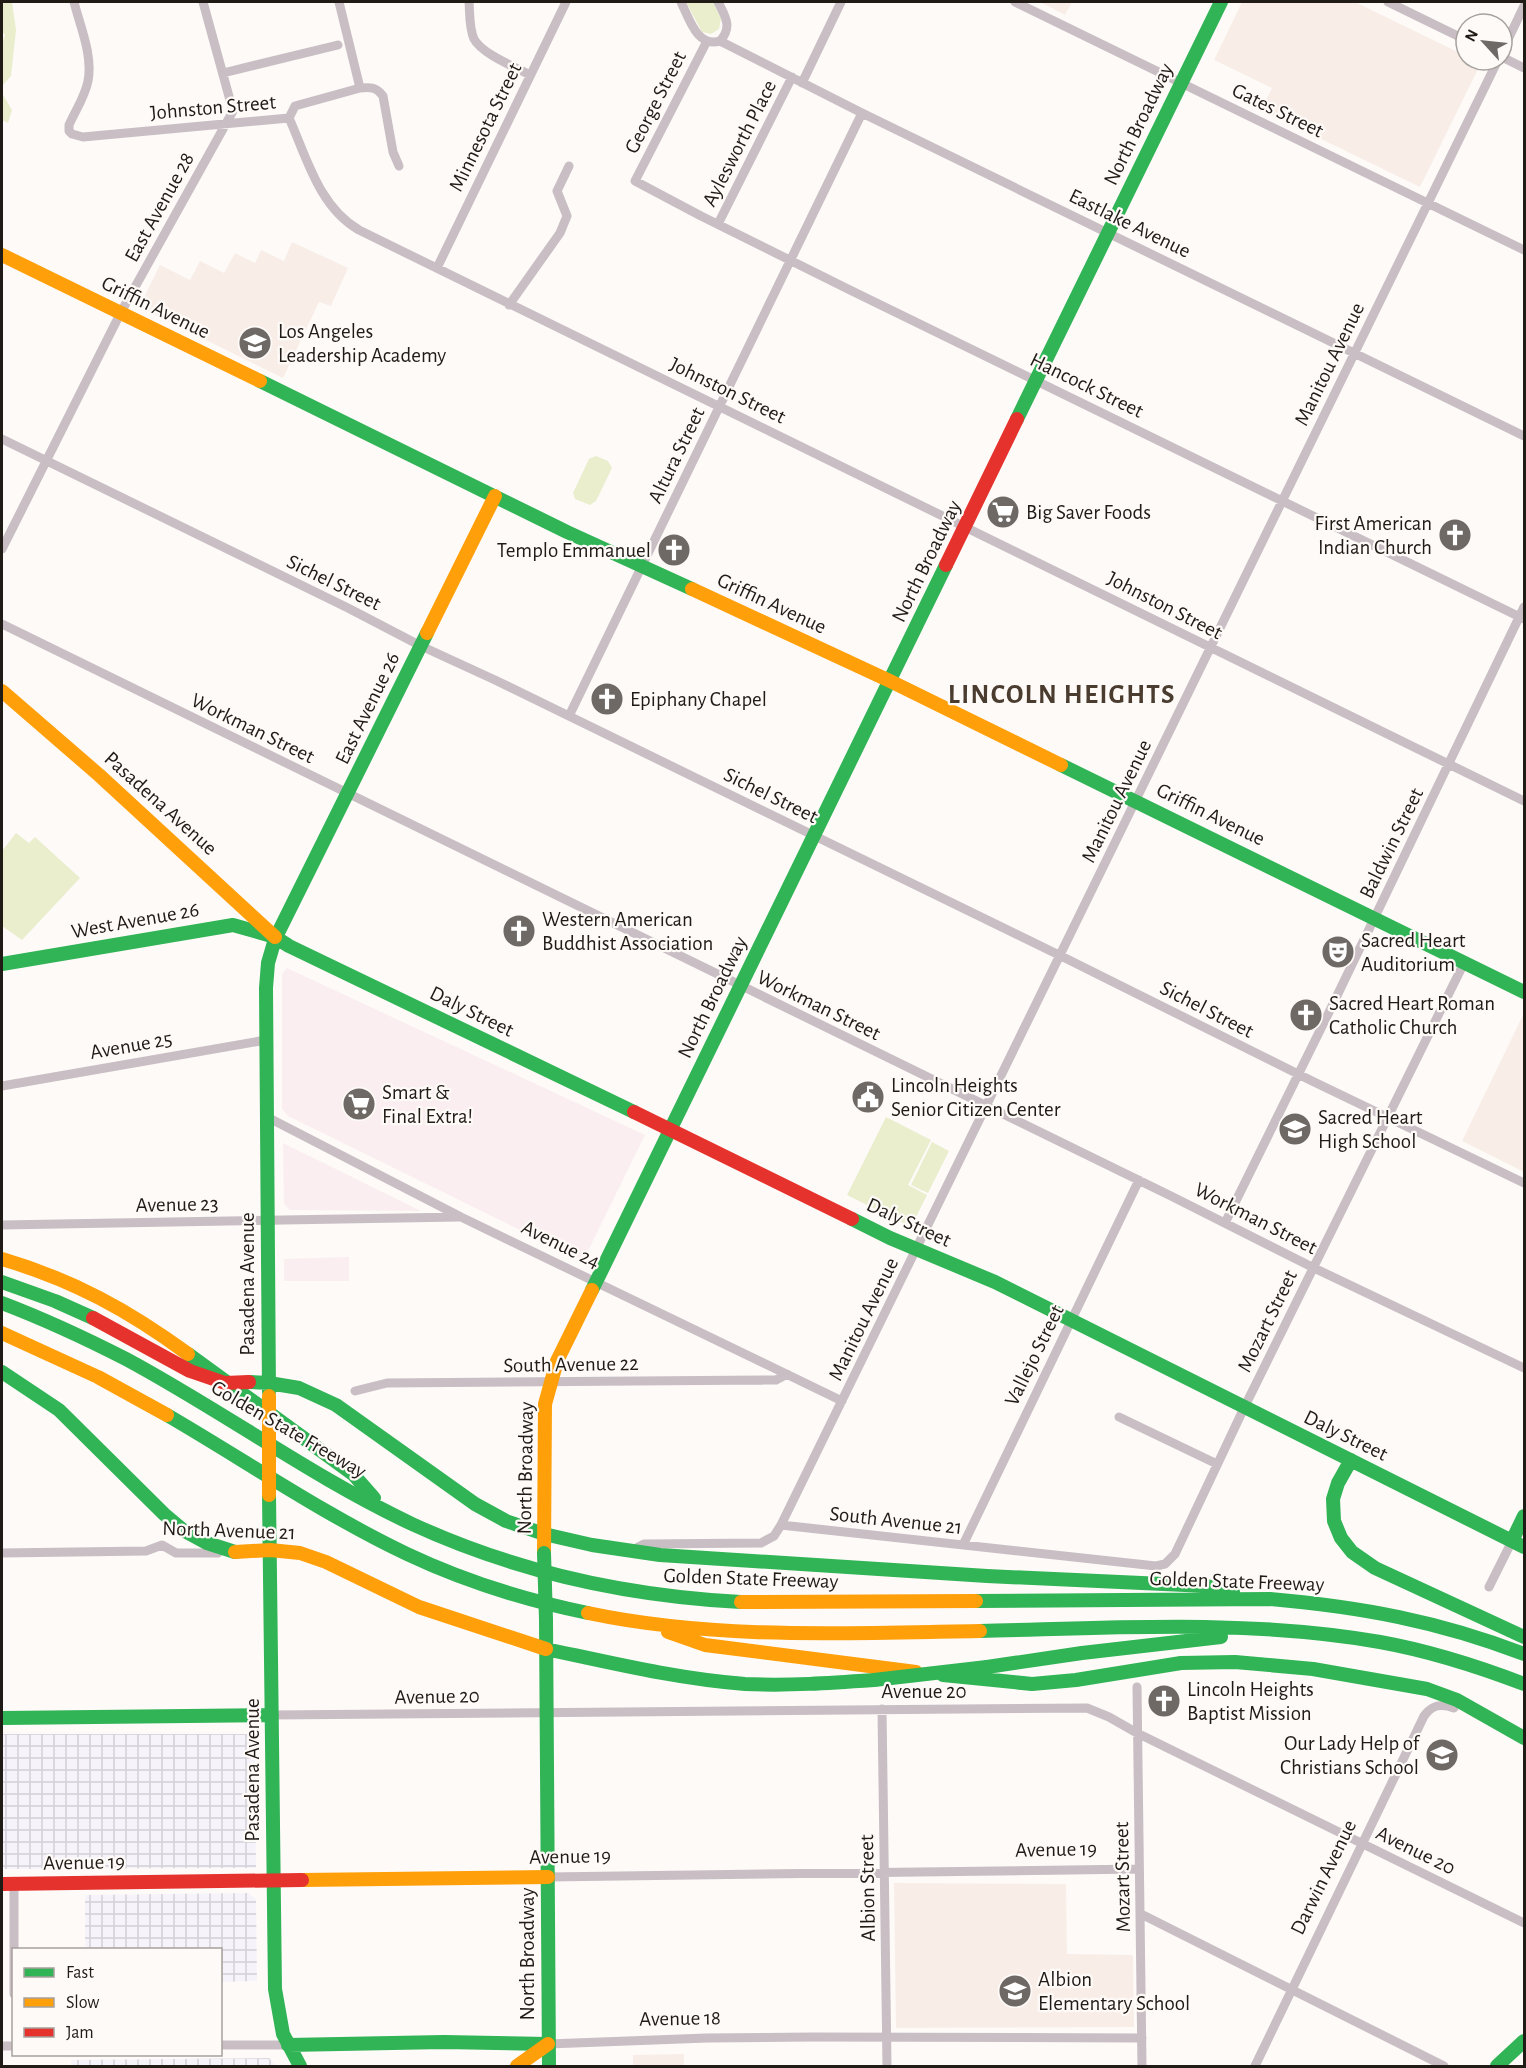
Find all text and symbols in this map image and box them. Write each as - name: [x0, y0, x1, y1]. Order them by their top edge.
- north arrow: [1454, 12, 1514, 72]
- text: N: [1462, 27, 1481, 44]
- street label: George Street: [621, 48, 690, 157]
- street label: Minnesota Street: [445, 59, 526, 195]
- street label: North Broadway: [1100, 60, 1177, 189]
- street label: Aylesworth Place: [699, 77, 780, 210]
- street label: Gates Street: [1229, 79, 1327, 142]
- street label: Johnston Street: [149, 92, 277, 123]
- street label: East Avenue 28: [121, 149, 198, 265]
- street label: Eastlake Avenue: [1066, 185, 1194, 262]
- street label: Griffin Avenue: [98, 272, 213, 343]
- street label: Manitou Avenue: [1291, 299, 1368, 429]
- place label: Los Angeles Leadership Academy: [278, 321, 446, 366]
- school or university icon: Los Angeles Leadership Academy: [237, 325, 273, 361]
- street label: Hancock Street: [1027, 349, 1147, 422]
- street label: Johnston Street: [667, 353, 789, 428]
- street label: Altura Street: [644, 404, 709, 506]
- supermarket icon: Big Saver Foods: [985, 494, 1021, 530]
- street label: North Broadway: [888, 497, 965, 626]
- place label: Big Saver Foods: [1026, 502, 1151, 523]
- place label: First American Indian Church: [1315, 513, 1432, 558]
- church icon: First American Indian Church: [1437, 517, 1473, 553]
- church icon: Templo Emmanuel: [656, 532, 692, 568]
- place label: Templo Emmanuel: [497, 540, 651, 561]
- street label: Sichel Street: [283, 551, 384, 614]
- street label: Johnston Street: [1104, 567, 1226, 644]
- street label: Griffin Avenue: [714, 569, 830, 638]
- street label: East Avenue 26: [331, 649, 404, 767]
- church icon: Epiphany Chapel: [589, 681, 625, 717]
- district label: LINCOLN HEIGHTS: [948, 681, 1176, 708]
- place label: Epiphany Chapel: [630, 689, 767, 710]
- street label: Workman Street: [188, 690, 318, 767]
- street label: Manitou Avenue: [1078, 736, 1155, 866]
- street label: Pasadena Avenue: [100, 748, 221, 859]
- street label: Sichel Street: [720, 764, 821, 827]
- street label: Griffin Avenue: [1153, 779, 1268, 850]
- street label: Baldwin Street: [1356, 784, 1427, 902]
- street label: West Avenue 26: [69, 899, 201, 942]
- place label: Western American Buddhist Association: [542, 909, 713, 954]
- church icon: Western American Buddhist Association: [501, 913, 537, 949]
- place label: Sacred Heart Auditorium: [1361, 930, 1466, 975]
- street label: North Broadway: [674, 933, 751, 1062]
- theatre icon: Sacred Heart Auditorium: [1320, 934, 1356, 970]
- street label: Workman Street: [754, 967, 884, 1044]
- street label: Sichel Street: [1157, 977, 1257, 1042]
- street label: Daly Street: [427, 982, 517, 1041]
- place label: Sacred Heart Roman Catholic Church: [1329, 993, 1495, 1038]
- church icon: Sacred Heart Roman Catholic Church: [1288, 997, 1324, 1033]
- street label: Avenue 25: [88, 1028, 174, 1063]
- place label: Lincoln Heights Senior Citizen Center: [891, 1075, 1061, 1120]
- public building icon: Lincoln Heights Senior Citizen Center: [850, 1079, 886, 1115]
- place label: Smart & Final Extra!: [382, 1082, 473, 1127]
- supermarket icon: Smart & Final Extra!: [341, 1086, 377, 1122]
- place label: Sacred Heart High School: [1318, 1107, 1423, 1152]
- school or university icon: Sacred Heart High School: [1277, 1111, 1313, 1147]
- street label: Workman Street: [1191, 1179, 1321, 1258]
- street label: Avenue 23: [135, 1193, 219, 1216]
- street label: Daly Street: [863, 1194, 954, 1251]
- street label: Pasadena Avenue: [237, 1212, 258, 1356]
- street label: Avenue 24: [518, 1217, 603, 1272]
- street label: Manitou Avenue: [825, 1254, 902, 1384]
- street label: Mozart Street: [1234, 1267, 1301, 1376]
- street label: Vallejo Street: [1001, 1301, 1068, 1409]
- street label: South Avenue 22: [503, 1353, 639, 1376]
- street label: Golden State Freeway: [208, 1377, 370, 1482]
- street label: North Broadway: [514, 1401, 537, 1535]
- street label: Daly Street: [1301, 1406, 1391, 1465]
- street label: South Avenue 21: [829, 1503, 963, 1538]
- street label: North Avenue 21: [162, 1518, 296, 1543]
- street label: Golden State Freeway: [663, 1565, 839, 1592]
- street label: Golden State Freeway: [1149, 1568, 1325, 1595]
- place label: Lincoln Heights Baptist Mission: [1187, 1679, 1314, 1724]
- street label: Avenue 20: [881, 1681, 967, 1702]
- church icon: Lincoln Heights Baptist Mission: [1146, 1683, 1182, 1719]
- street label: Avenue 20: [394, 1685, 480, 1708]
- street label: Pasadena Avenue: [242, 1698, 263, 1842]
- place label: Our Lady Help of Christians School: [1280, 1733, 1421, 1778]
- school or university icon: Our Lady Help of Christians School: [1424, 1737, 1460, 1773]
- street label: Darwin Avenue: [1287, 1817, 1360, 1938]
- street label: Mozart Street: [1111, 1821, 1134, 1933]
- street label: Avenue 20: [1373, 1822, 1459, 1879]
- street label: Albion Street: [856, 1834, 879, 1942]
- street label: Avenue 19: [1015, 1838, 1097, 1861]
- street label: Avenue 19: [529, 1845, 611, 1868]
- street label: Avenue 19: [43, 1851, 125, 1874]
- street label: North Broadway: [517, 1888, 538, 2020]
- legend: [12, 1948, 222, 2056]
- text: Fast: [66, 1964, 94, 1982]
- place label: Albion Elementary School: [1038, 1969, 1190, 2014]
- school or university icon: Albion Elementary School: [997, 1973, 1033, 2009]
- text: Slow: [66, 1994, 99, 2012]
- street label: Avenue 18: [639, 2007, 721, 2030]
- text: Jam: [66, 2024, 94, 2042]

